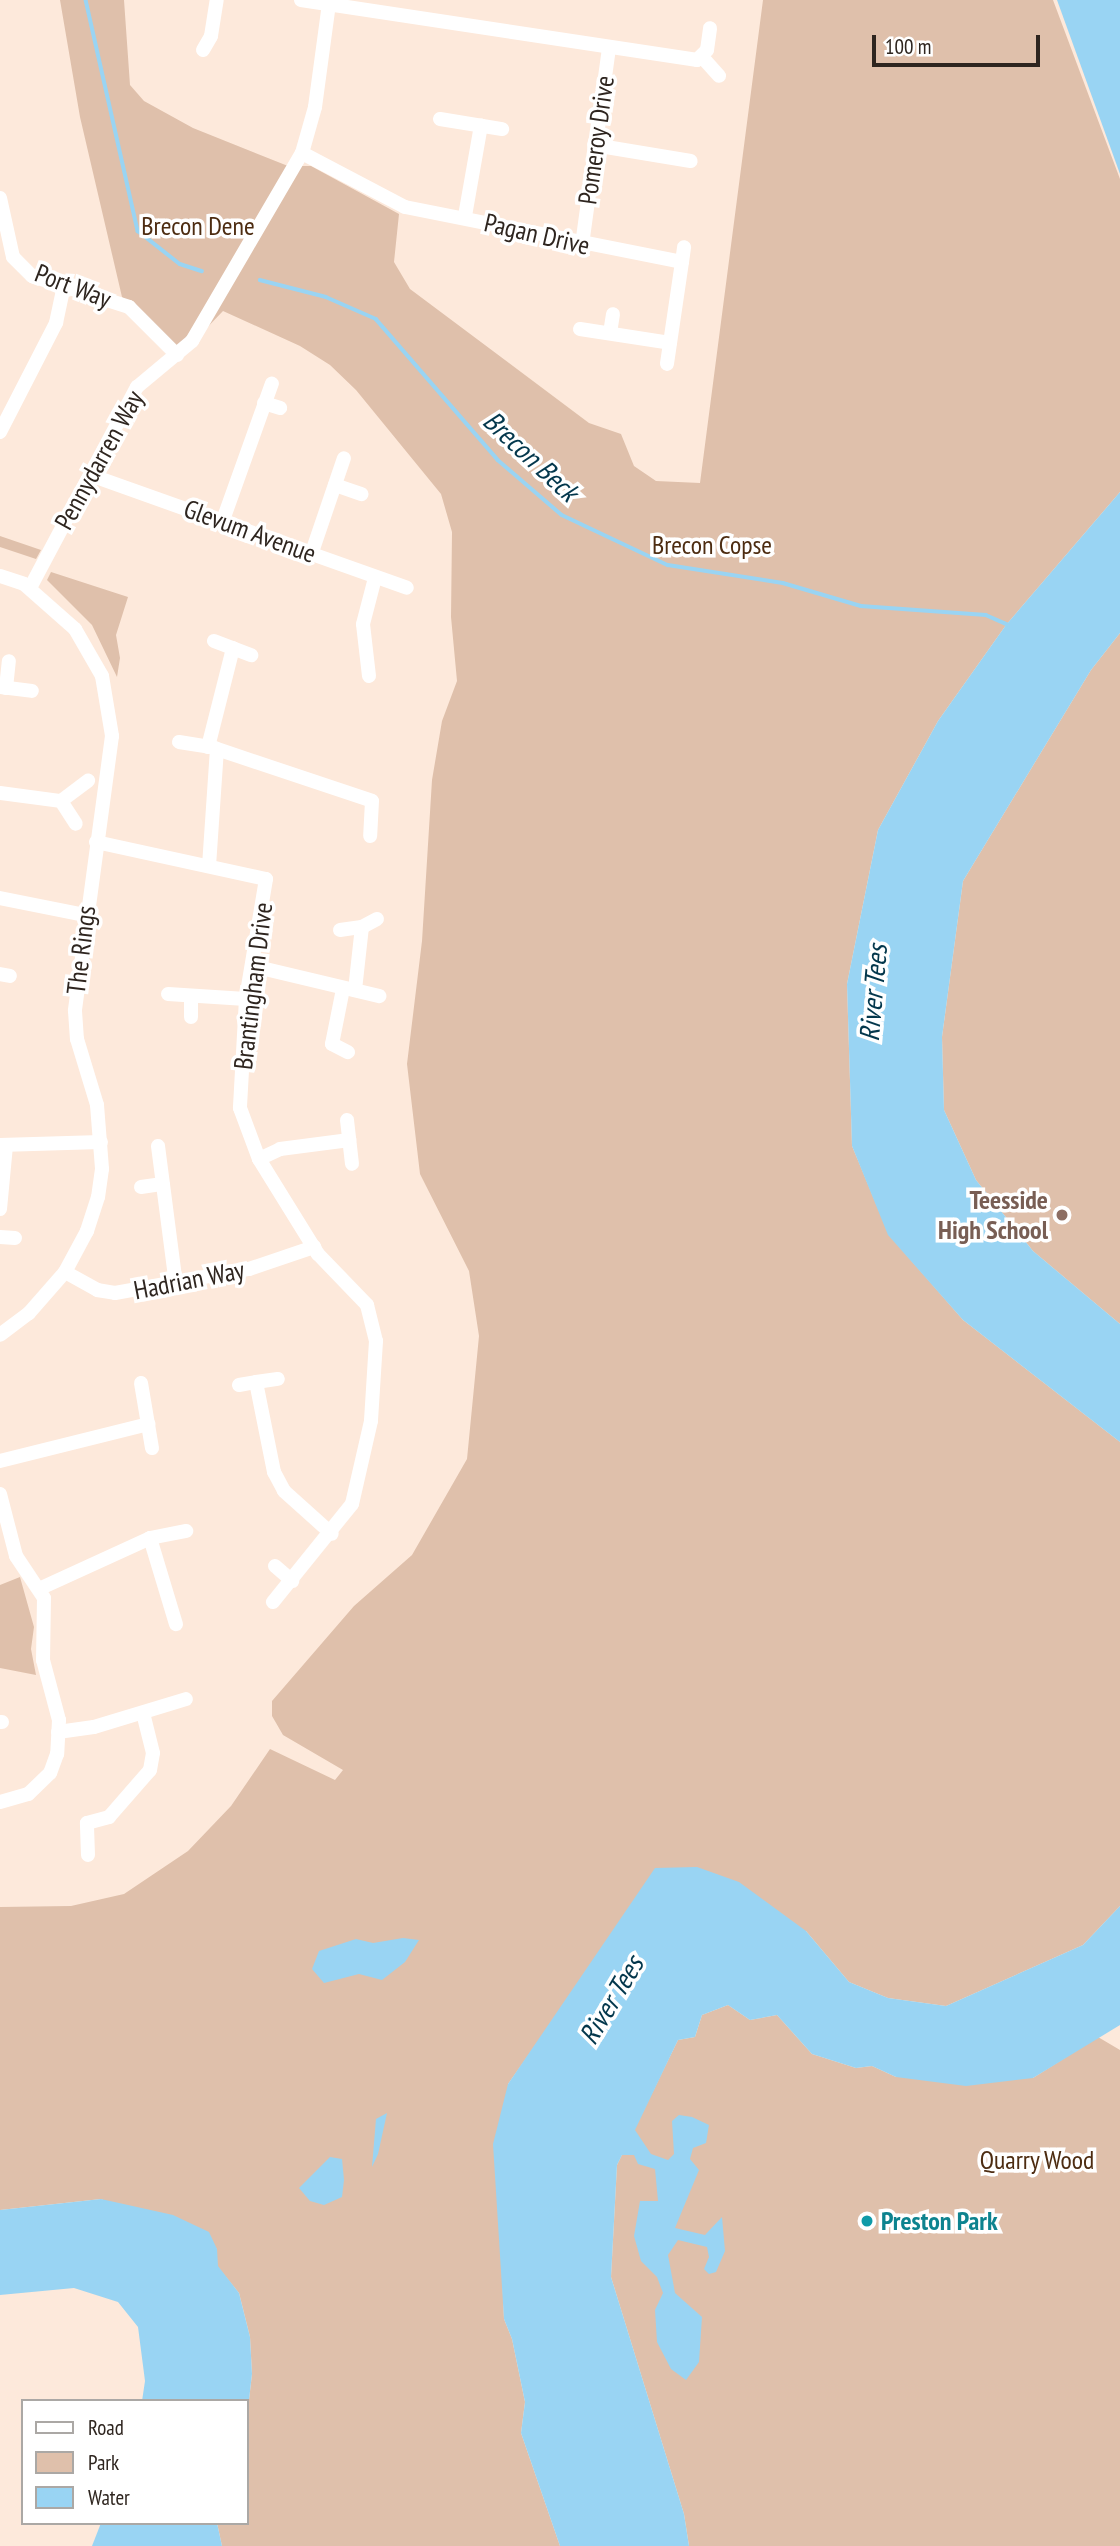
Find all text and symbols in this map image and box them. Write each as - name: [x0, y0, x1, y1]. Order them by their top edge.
- scale bar: [875, 21, 1043, 65]
- text: 100 m: [885, 33, 931, 60]
- street label: Pomeroy Drive: [571, 73, 621, 207]
- street label: Pagan Drive: [481, 207, 593, 261]
- park label: Brecon Dene: [141, 210, 255, 242]
- street label: Port Way: [30, 257, 116, 315]
- street label: Pennydarren Way: [48, 385, 150, 535]
- water label: Brecon Beck: [477, 404, 585, 508]
- street label: Glevum Avenue: [179, 493, 321, 569]
- park label: Brecon Copse: [652, 529, 772, 561]
- street label: Brantingham Drive: [227, 901, 279, 1071]
- street label: The Rings: [60, 904, 102, 996]
- water label: River Tees: [852, 943, 894, 1043]
- place label: Teesside High School: [938, 1184, 1048, 1246]
- marker: Teesside High School: [1054, 1207, 1070, 1223]
- street label: Hadrian Way: [131, 1254, 247, 1306]
- water label: River Tees: [571, 1950, 651, 2050]
- park label: Quarry Wood: [979, 2144, 1095, 2176]
- place label: Preston Park: [881, 2205, 998, 2237]
- marker: Preston Park: [859, 2213, 875, 2229]
- legend: [21, 2399, 248, 2525]
- text: Road: [88, 2414, 124, 2441]
- text: Park: [88, 2449, 119, 2476]
- text: Water: [88, 2484, 130, 2511]

